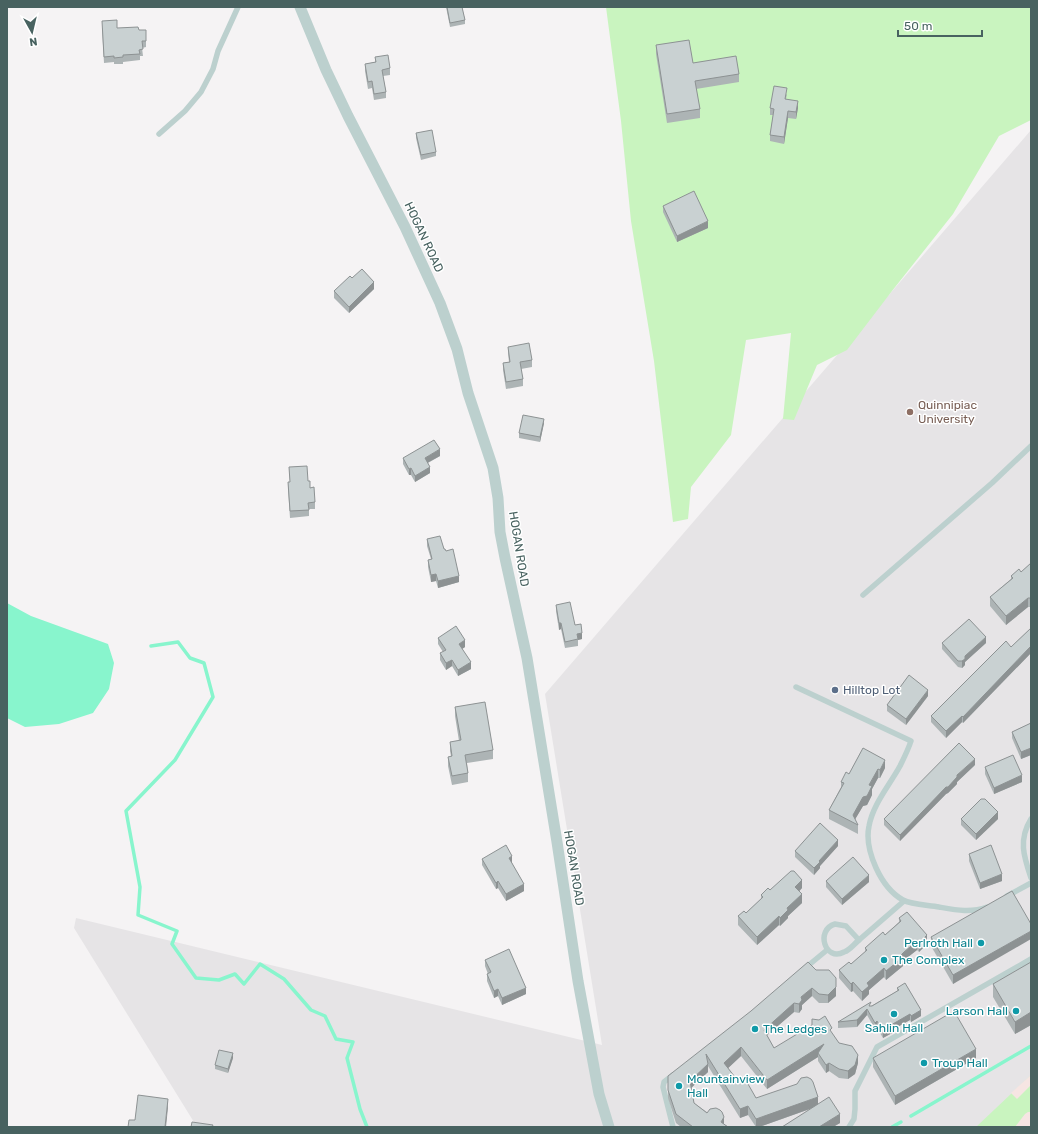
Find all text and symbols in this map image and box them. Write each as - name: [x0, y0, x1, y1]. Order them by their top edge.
- north arrow: [12, 12, 52, 52]
- scale bar: [898, 12, 982, 38]
- text: 50 m: [904, 19, 932, 33]
- text: N: [28, 34, 38, 48]
- street label: HOGAN ROAD: [402, 200, 446, 274]
- place label: Quinnipiac University: [918, 398, 977, 426]
- marker: Quinnipiac University: [905, 407, 915, 417]
- street label: HOGAN ROAD: [506, 510, 532, 588]
- place label: Hilltop Lot: [843, 683, 900, 697]
- marker: Hilltop Lot: [830, 685, 840, 695]
- street label: HOGAN ROAD: [561, 829, 587, 907]
- place label: Perlroth Hall: [904, 936, 973, 950]
- marker: Perlroth Hall: [976, 938, 986, 948]
- place label: The Complex: [892, 953, 965, 967]
- marker: The Complex: [879, 955, 889, 965]
- place label: Larson Hall: [946, 1004, 1008, 1018]
- marker: Larson Hall: [1011, 1006, 1021, 1016]
- marker: Sahlin Hall: [889, 1009, 899, 1019]
- place label: Sahlin Hall: [865, 1021, 923, 1035]
- place label: The Ledges: [763, 1022, 827, 1036]
- marker: The Ledges: [750, 1024, 760, 1034]
- place label: Troup Hall: [932, 1056, 988, 1070]
- marker: Troup Hall: [919, 1058, 929, 1068]
- place label: Mountainview Hall: [687, 1072, 765, 1100]
- marker: Mountainview Hall: [674, 1081, 684, 1091]

